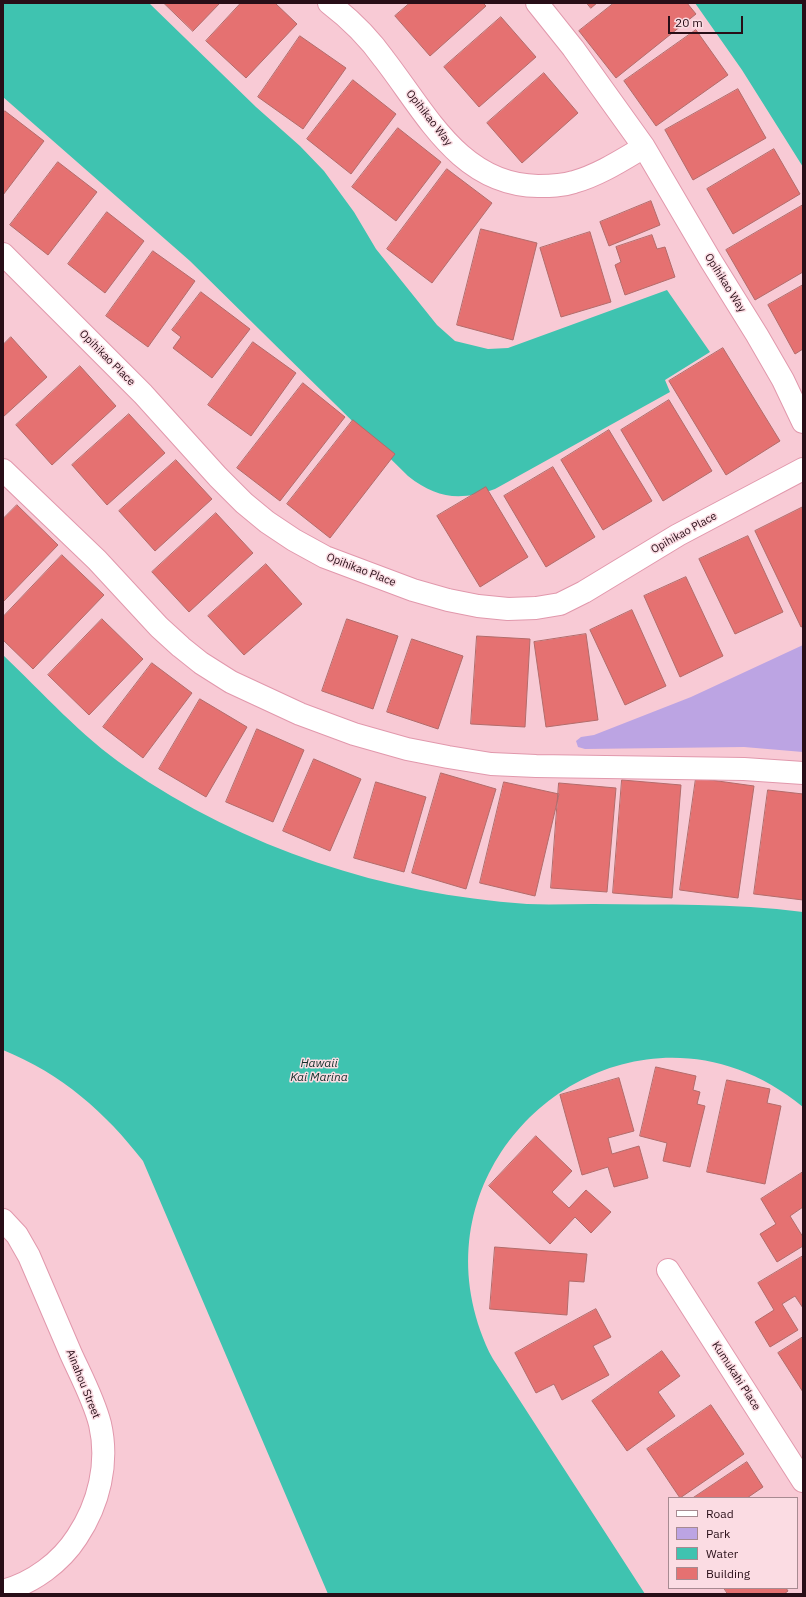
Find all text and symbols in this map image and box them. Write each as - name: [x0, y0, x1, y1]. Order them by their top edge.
- scale bar: [670, 8, 745, 34]
- text: 20 m: [675, 15, 703, 30]
- street label: Opihikao Way: [403, 87, 455, 149]
- street label: Opihikao Way: [702, 251, 748, 315]
- street label: Opihikao Place: [76, 327, 138, 389]
- street label: Opihikao Place: [649, 509, 719, 557]
- street label: Opihikao Place: [324, 551, 398, 589]
- water label: Hawaii Kai Marina: [290, 1057, 348, 1085]
- street label: Kumukahi Place: [709, 1339, 763, 1413]
- street label: Ainahou Street: [63, 1348, 103, 1420]
- legend: [668, 1497, 798, 1589]
- text: Road: [706, 1506, 734, 1521]
- text: Park: [706, 1526, 730, 1541]
- text: Water: [706, 1546, 738, 1561]
- text: Building: [706, 1566, 750, 1581]

